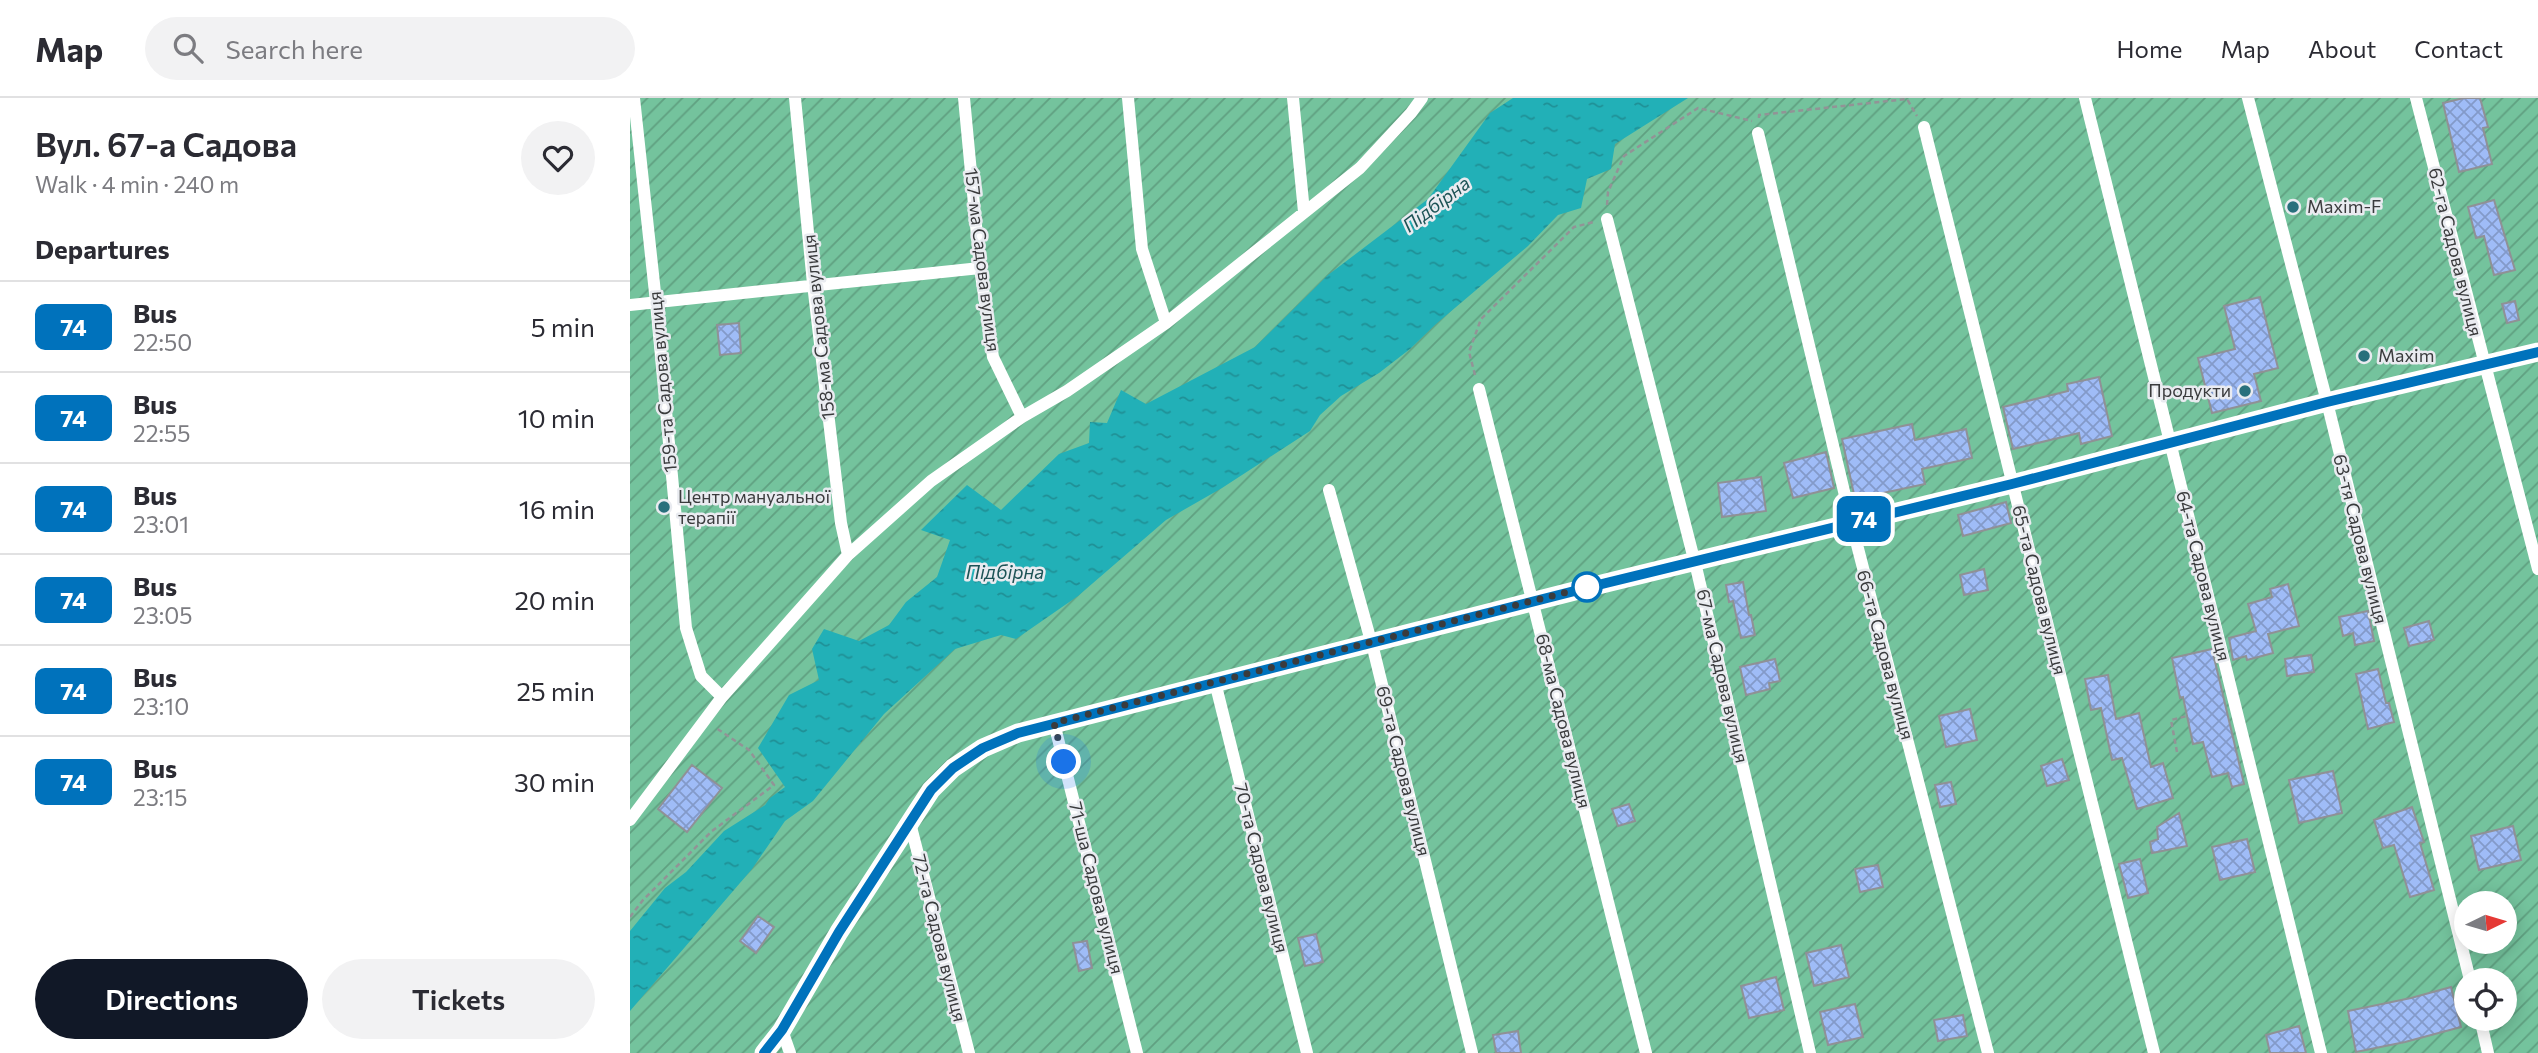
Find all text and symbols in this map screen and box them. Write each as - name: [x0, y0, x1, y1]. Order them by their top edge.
- search box: [145, 17, 635, 80]
- text: Map: [35, 28, 103, 69]
- icon: search: [169, 29, 207, 67]
- text: Search here: [225, 33, 363, 64]
- text: Home: [2117, 34, 2183, 63]
- text: Map: [2221, 34, 2270, 63]
- text: About: [2308, 34, 2376, 63]
- text: Contact: [2414, 34, 2503, 63]
- button: heart: [521, 121, 595, 195]
- text: Вул. 67-а Садова: [35, 123, 297, 164]
- street label: 62-га Садова вулиця: [2424, 165, 2488, 338]
- street label: 157-ма Садова вулиця: [961, 167, 1005, 353]
- text: Walk · 4 min · 240 m: [35, 170, 239, 198]
- water label: Підбірна: [1397, 171, 1474, 236]
- place label: Maxim-F: [2307, 195, 2381, 217]
- marker: Maxim-F: [2285, 199, 2301, 215]
- text: Departures: [35, 233, 170, 264]
- street label: 158-ма Садова вулиця: [797, 233, 839, 421]
- street label: 159-та Садова вулиця: [643, 290, 681, 474]
- text: Bus: [133, 297, 177, 328]
- text: 5 min: [531, 311, 595, 342]
- text: 74: [60, 312, 87, 341]
- text: 22:50: [133, 328, 192, 356]
- place label: Maxim: [2378, 344, 2434, 366]
- marker: Maxim: [2356, 348, 2372, 364]
- place label: Продукти: [2148, 379, 2231, 401]
- marker: Продукти: [2237, 383, 2253, 399]
- text: Bus: [133, 388, 177, 419]
- text: 10 min: [518, 402, 595, 433]
- text: 74: [60, 403, 87, 432]
- text: 22:55: [133, 419, 190, 447]
- street label: 63-тя Садова вулиця: [2329, 452, 2393, 626]
- text: Bus: [133, 479, 177, 510]
- place label: Центр мануальної терапії: [678, 485, 830, 528]
- street label: 64-та Садова вулиця: [2172, 488, 2236, 663]
- text: 16 min: [519, 493, 595, 524]
- text: 74: [60, 494, 87, 523]
- line badge: 74: [1832, 496, 1896, 542]
- marker: Центр мануальної терапії: [656, 499, 672, 515]
- street label: 65-та Садова вулиця: [2008, 503, 2072, 677]
- text: 74: [1851, 504, 1877, 533]
- text: 23:01: [133, 510, 189, 538]
- water label: Підбірна: [966, 560, 1044, 583]
- street label: 66-та Садова вулиця: [1853, 567, 1919, 742]
- text: Bus: [133, 570, 177, 601]
- unlabelled marker: [1572, 572, 1602, 602]
- text: 20 min: [514, 584, 595, 615]
- text: 74: [60, 585, 87, 614]
- street label: 67-ма Садова вулиця: [1692, 587, 1754, 765]
- text: 23:05: [133, 601, 193, 629]
- street label: 68-ма Садова вулиця: [1532, 631, 1596, 810]
- text: Bus: [133, 661, 177, 692]
- text: 25 min: [516, 675, 595, 706]
- text: 74: [60, 676, 87, 705]
- street label: 69-та Садова вулиця: [1372, 683, 1436, 858]
- text: 23:10: [133, 692, 189, 720]
- your location: [1046, 744, 1081, 779]
- text: Bus: [133, 752, 177, 783]
- text: 30 min: [514, 766, 595, 797]
- text: 74: [60, 767, 87, 796]
- street label: 70-та Садова вулиця: [1230, 781, 1294, 955]
- text: 23:15: [133, 783, 187, 811]
- street label: 71-ша Садова вулиця: [1065, 799, 1129, 976]
- street label: 72-га Садова вулиця: [909, 852, 971, 1024]
- north arrow: [2454, 891, 2516, 954]
- map controls: [2454, 891, 2517, 1031]
- button: Directions: [35, 959, 308, 1039]
- button: Tickets: [322, 959, 595, 1039]
- button: locate: [2454, 968, 2517, 1031]

